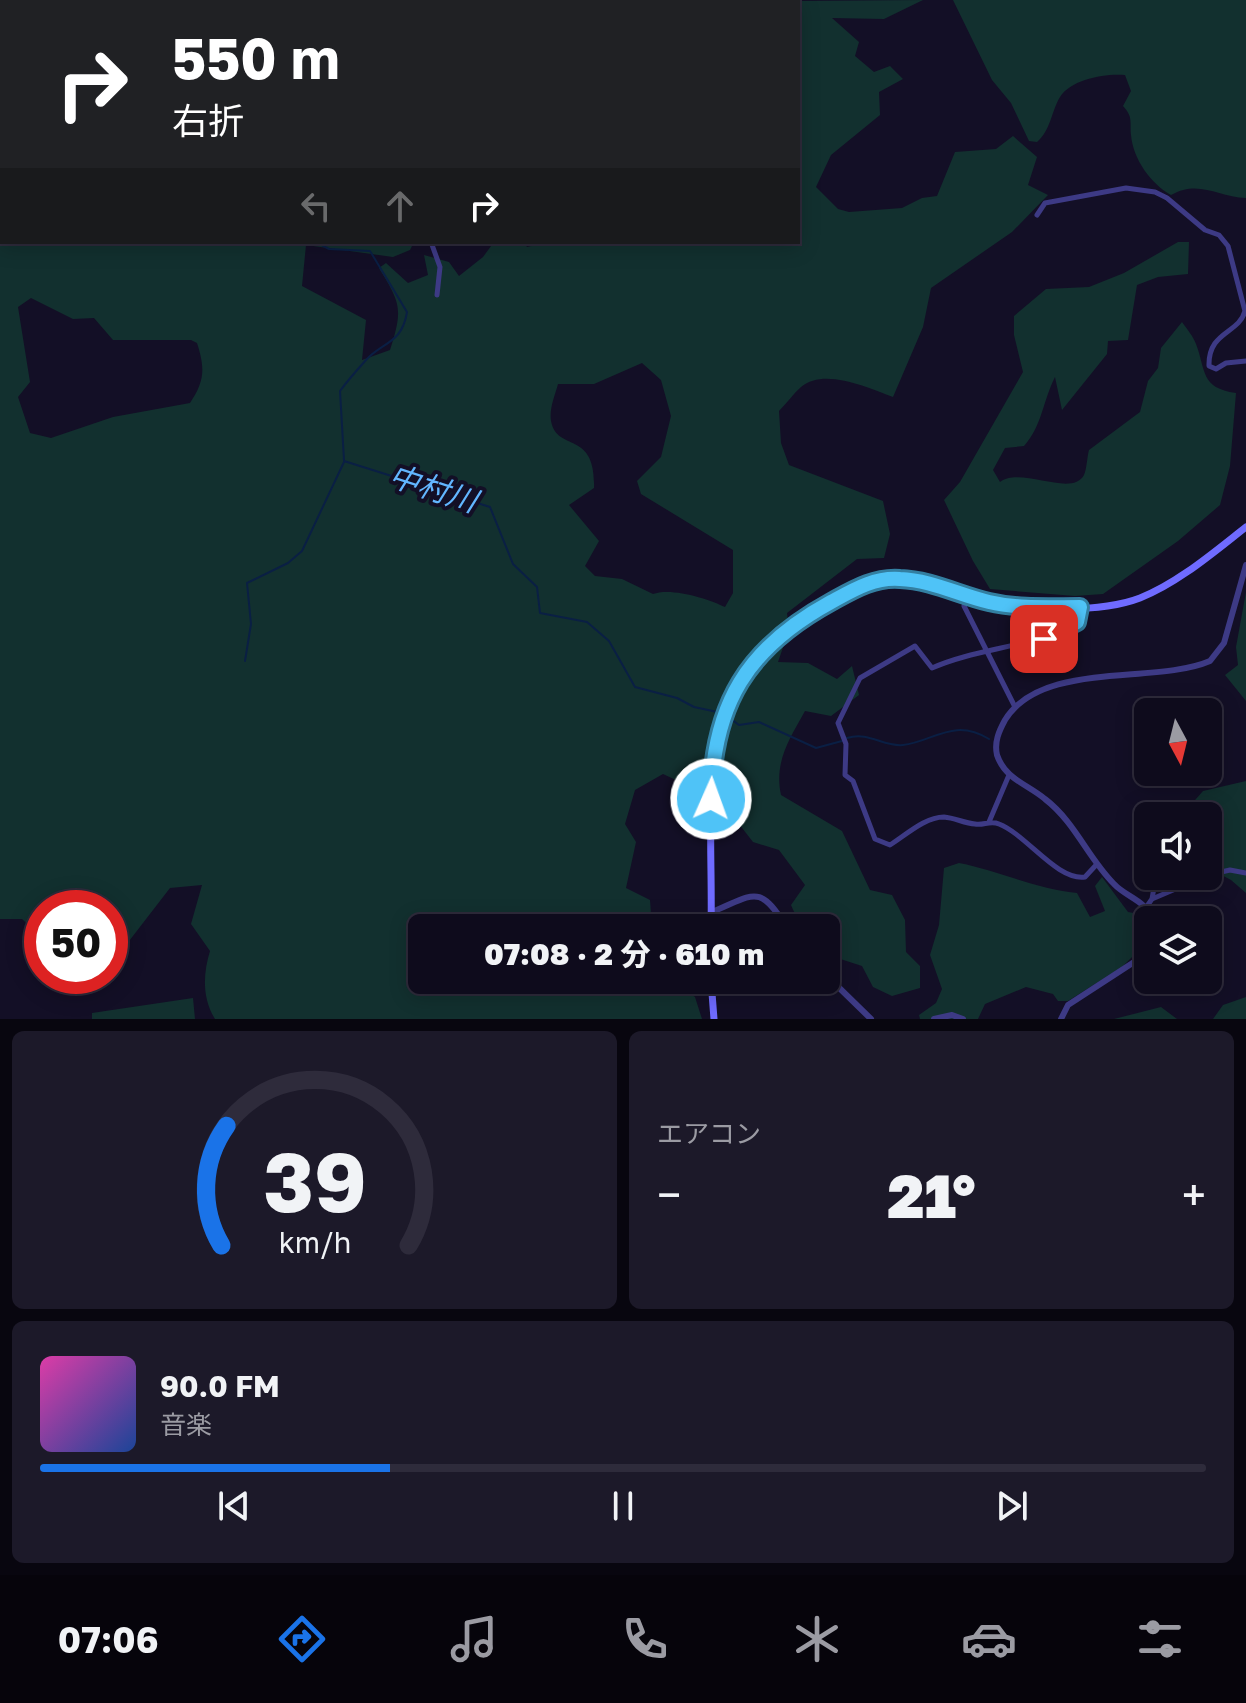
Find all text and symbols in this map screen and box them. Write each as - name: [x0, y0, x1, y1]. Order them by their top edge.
- text: 550 m: [172, 24, 340, 91]
- icon: right: [40, 32, 144, 136]
- text: 右折: [172, 99, 244, 142]
- icon: left: [294, 184, 338, 228]
- icon: ahead: [378, 184, 422, 228]
- icon: right: [462, 184, 506, 228]
- water label: 中村川: [385, 457, 485, 520]
- pin: [1010, 605, 1078, 673]
- icon: arrive: [1022, 617, 1066, 661]
- north arrow: [1134, 698, 1222, 786]
- map controls: [1134, 698, 1222, 994]
- position arrow: [669, 757, 753, 841]
- button: sound: [1134, 802, 1222, 890]
- speed limit sign: 50: [24, 890, 128, 994]
- button: layers: [1134, 906, 1222, 994]
- text: 07:08 · 2 分 · 610 m: [484, 936, 764, 972]
- text: エアコン: [657, 1118, 761, 1149]
- text: 39: [263, 1130, 366, 1230]
- text: 21°: [887, 1159, 976, 1231]
- text: −: [657, 1168, 681, 1221]
- text: +: [1182, 1168, 1206, 1221]
- text: km/h: [278, 1225, 351, 1259]
- text: 90.0 FM: [160, 1368, 280, 1404]
- text: 音楽: [160, 1409, 212, 1440]
- icon: previous: [212, 1484, 256, 1528]
- icon: pause: [601, 1484, 645, 1528]
- icon: next: [990, 1484, 1034, 1528]
- icon: directions: [274, 1611, 330, 1667]
- icon: music: [446, 1611, 502, 1667]
- icon: phone: [617, 1611, 673, 1667]
- icon: climate: [789, 1611, 845, 1667]
- icon: car: [961, 1611, 1017, 1667]
- icon: filters: [1132, 1611, 1188, 1667]
- text: 07:06: [58, 1618, 159, 1661]

